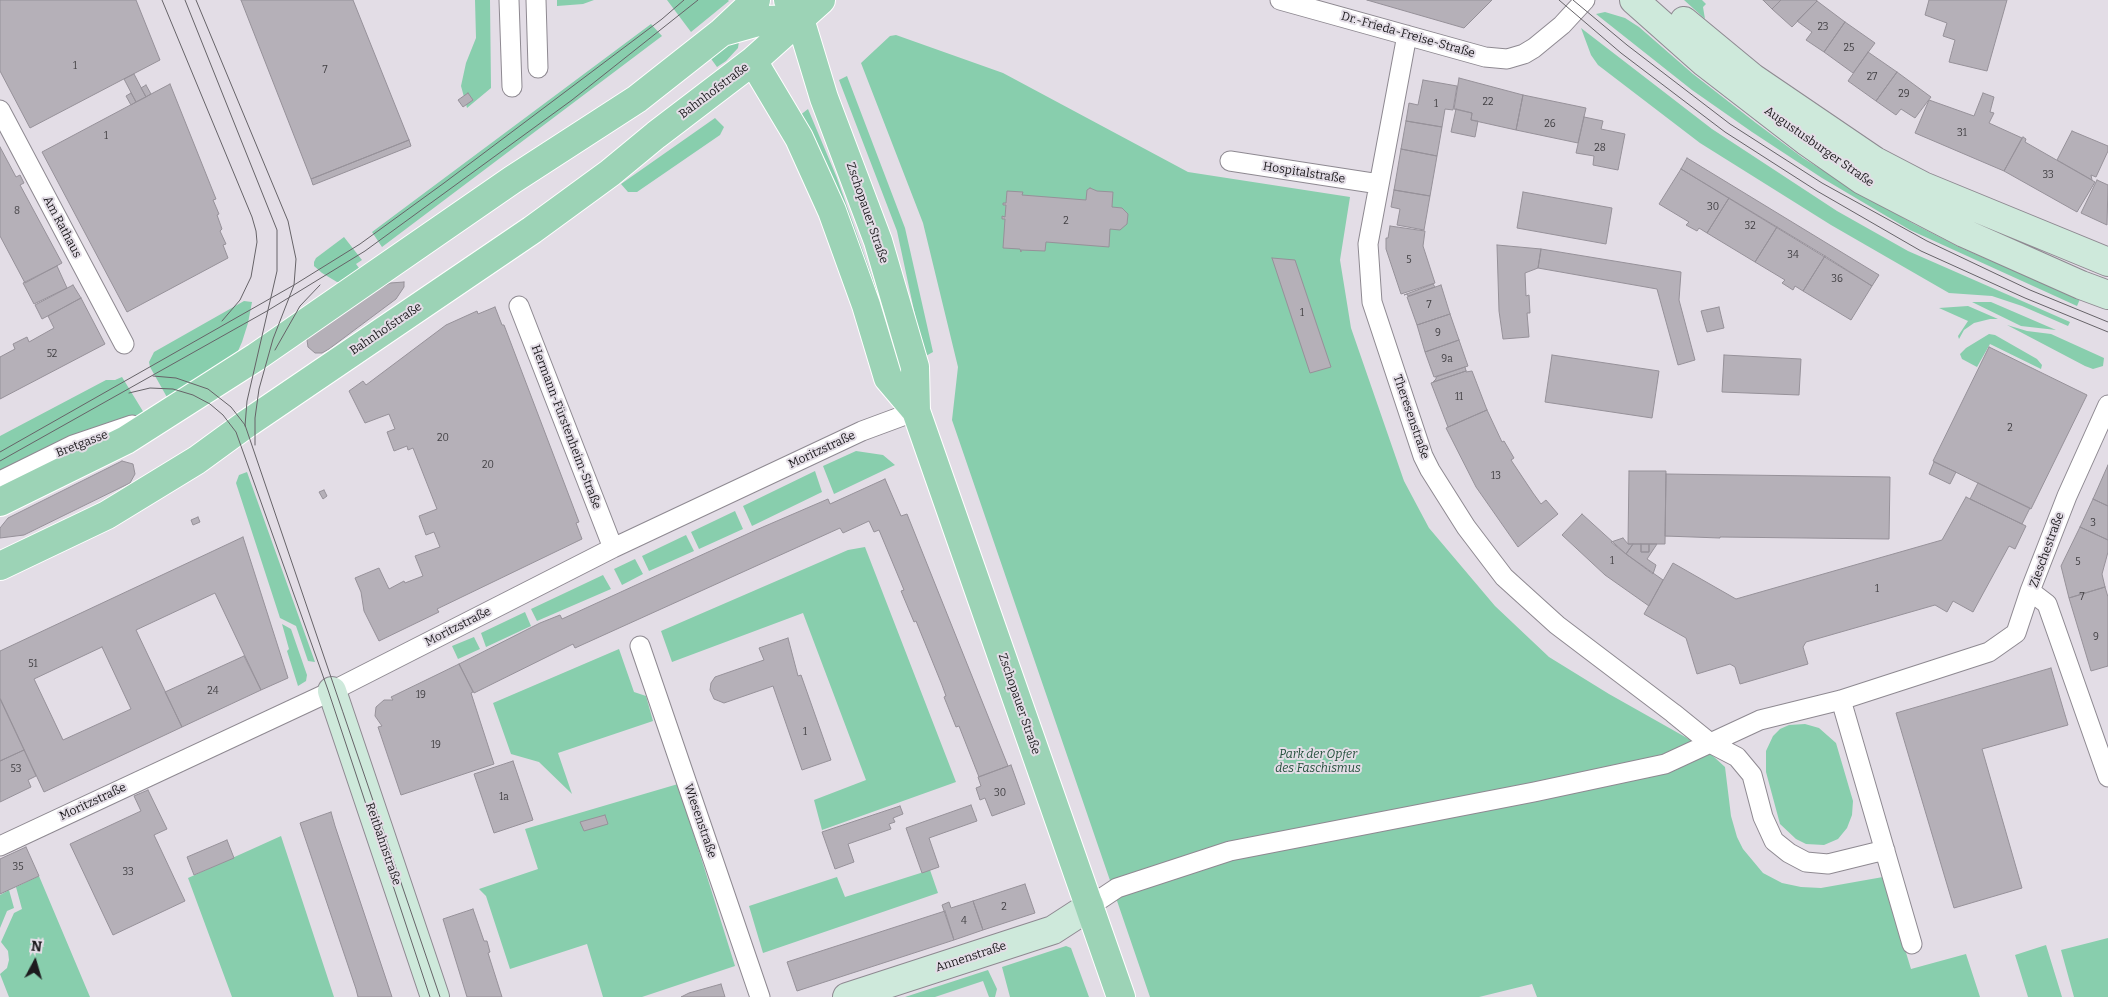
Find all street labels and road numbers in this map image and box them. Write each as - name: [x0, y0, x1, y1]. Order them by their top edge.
- street label: Dr.-Frieda-Freise-Straße: [1339, 9, 1477, 61]
- street label: Bahnhofstraße: [676, 60, 752, 122]
- street label: Augustusburger Straße: [1761, 104, 1877, 190]
- street label: Hospitalstraße: [1262, 159, 1346, 187]
- street label: Zschopauer Straße: [843, 161, 891, 265]
- street label: Am Rathaus: [40, 194, 84, 260]
- street label: Bahnhofstraße: [347, 300, 425, 358]
- street label: Hermann-Fürstenheim-Straße: [528, 343, 604, 511]
- street label: Theresenstraße: [1390, 373, 1432, 461]
- street label: Bretgasse: [54, 428, 110, 460]
- street label: Moritzstraße: [786, 428, 858, 472]
- street label: Zieschestraße: [2027, 510, 2067, 590]
- street label: Moritzstraße: [423, 604, 493, 650]
- street label: Zschopauer Straße: [995, 652, 1043, 756]
- street label: Moritzstraße: [57, 780, 129, 824]
- street label: Wiesenstraße: [681, 782, 719, 860]
- street label: Reitbahnstraße: [362, 801, 404, 887]
- street label: Annenstraße: [934, 939, 1008, 975]

